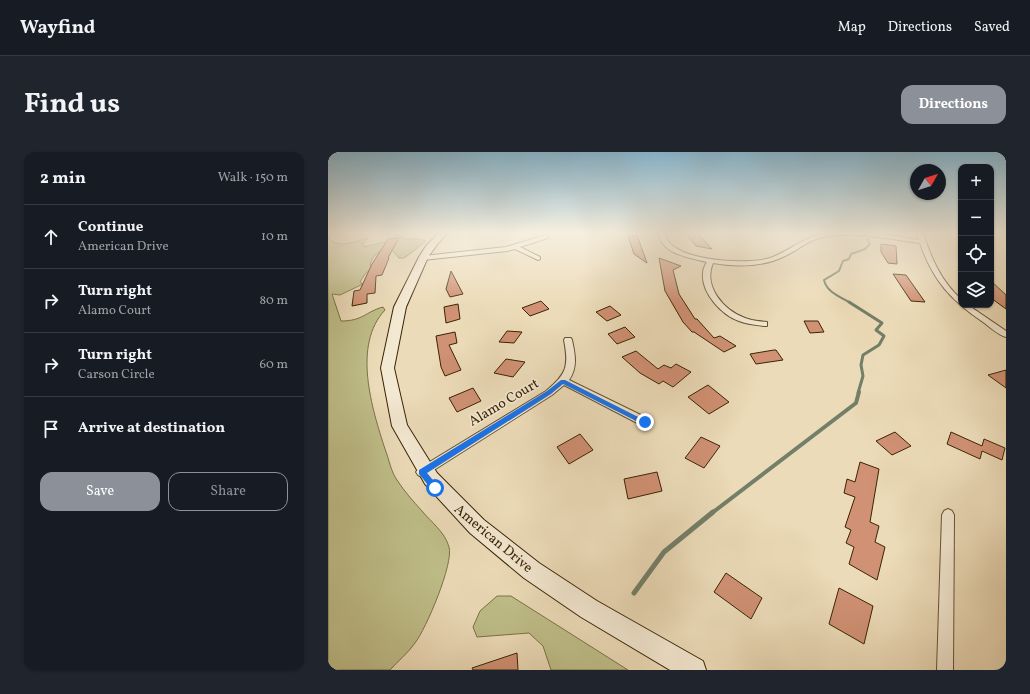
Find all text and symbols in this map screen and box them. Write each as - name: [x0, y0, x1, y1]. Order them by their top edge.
- text: Wayfind: [20, 15, 95, 41]
- text: Map: [838, 18, 866, 37]
- text: Directions: [888, 18, 952, 37]
- text: Saved: [974, 18, 1010, 37]
- text: Find us: [24, 85, 120, 124]
- button: Directions: [901, 85, 1006, 124]
- north arrow: [910, 164, 946, 200]
- map controls: [958, 164, 994, 308]
- button: +: [958, 164, 994, 200]
- text: 2 min: [40, 167, 86, 190]
- text: Walk · 150 m: [218, 169, 288, 187]
- button: −: [958, 200, 994, 236]
- text: Continue: [78, 217, 143, 238]
- icon: ahead: [40, 226, 62, 248]
- text: 10 m: [261, 228, 288, 246]
- button: locate: [958, 236, 994, 272]
- text: American Drive: [78, 238, 169, 256]
- button: layers: [958, 272, 994, 308]
- text: Turn right: [78, 281, 152, 302]
- icon: right: [40, 290, 62, 312]
- text: 80 m: [259, 292, 288, 310]
- text: Alamo Court: [78, 302, 151, 320]
- text: Turn right: [78, 345, 152, 366]
- icon: right: [40, 354, 62, 376]
- text: 60 m: [260, 356, 288, 374]
- text: Carson Circle: [78, 366, 155, 384]
- street label: Alamo Court: [465, 374, 543, 431]
- route end: [636, 413, 654, 431]
- icon: arrive: [40, 418, 62, 440]
- text: Arrive at destination: [78, 418, 225, 439]
- button: Save: [40, 472, 160, 511]
- button: Share: [168, 472, 288, 511]
- route start: [426, 479, 444, 497]
- street label: American Drive: [450, 500, 537, 578]

